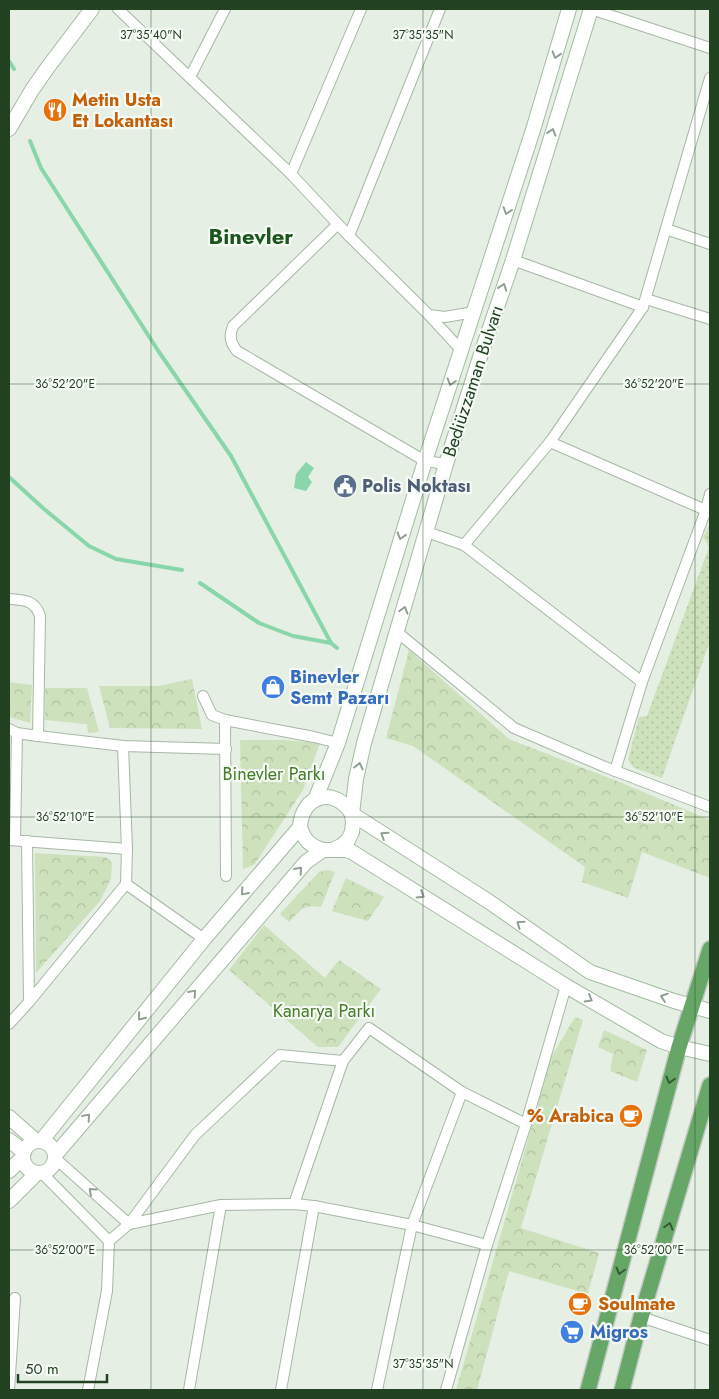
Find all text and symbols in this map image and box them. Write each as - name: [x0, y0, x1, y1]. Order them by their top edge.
- text: 37°35'40"N: [120, 26, 182, 44]
- text: 37°35'35"N: [393, 26, 453, 44]
- one-way arrow: [551, 51, 561, 59]
- place label: Metin Usta Et Lokantası: [72, 87, 173, 134]
- restaurant icon: Metin Usta Et Lokantası: [42, 97, 68, 123]
- one-way arrow: [547, 129, 557, 137]
- one-way arrow: [503, 206, 513, 214]
- district label: Binevler: [209, 220, 293, 252]
- one-way arrow: [498, 284, 508, 292]
- street label: Bediüzzaman Bulvarı: [436, 302, 510, 460]
- text: 36°52'20"E: [35, 375, 95, 393]
- text: 36°52'20"E: [624, 375, 684, 393]
- one-way arrow: [446, 377, 456, 385]
- public building icon: Polis Noktası: [332, 473, 358, 499]
- place label: Polis Noktası: [362, 473, 471, 499]
- one-way arrow: [397, 532, 407, 540]
- one-way arrow: [398, 606, 408, 614]
- place label: Binevler Semt Pazarı: [290, 664, 389, 711]
- shop icon: Binevler Semt Pazarı: [260, 674, 286, 700]
- park label: Binevler Parkı: [223, 761, 325, 787]
- one-way arrow: [353, 761, 364, 770]
- text: 36°52'10"E: [36, 808, 94, 826]
- text: 36°52'10"E: [625, 808, 683, 826]
- one-way arrow: [381, 832, 390, 841]
- one-way arrow: [294, 867, 303, 876]
- one-way arrow: [241, 887, 250, 896]
- one-way arrow: [416, 889, 425, 899]
- one-way arrow: [517, 921, 526, 930]
- one-way arrow: [187, 990, 196, 999]
- one-way arrow: [583, 993, 592, 1003]
- one-way arrow: [660, 993, 668, 1003]
- park label: Kanarya Parkı: [273, 998, 375, 1024]
- one-way arrow: [137, 1012, 146, 1021]
- one-way arrow: [665, 1075, 676, 1084]
- place label: % Arabica: [527, 1103, 614, 1129]
- cafe icon: % Arabica: [618, 1103, 644, 1129]
- one-way arrow: [82, 1113, 91, 1122]
- one-way arrow: [89, 1188, 98, 1197]
- one-way arrow: [663, 1222, 673, 1230]
- text: 36°52'00"E: [35, 1241, 95, 1259]
- text: 36°52'00"E: [624, 1241, 684, 1259]
- one-way arrow: [615, 1266, 626, 1275]
- cafe icon: Soulmate: [567, 1291, 593, 1317]
- place label: Soulmate: [598, 1291, 676, 1317]
- supermarket icon: Migros: [559, 1319, 585, 1345]
- place label: Migros: [590, 1319, 648, 1345]
- scale bar: [18, 1352, 106, 1384]
- text: 37°35'35"N: [393, 1355, 453, 1373]
- text: 50 m: [25, 1358, 59, 1380]

